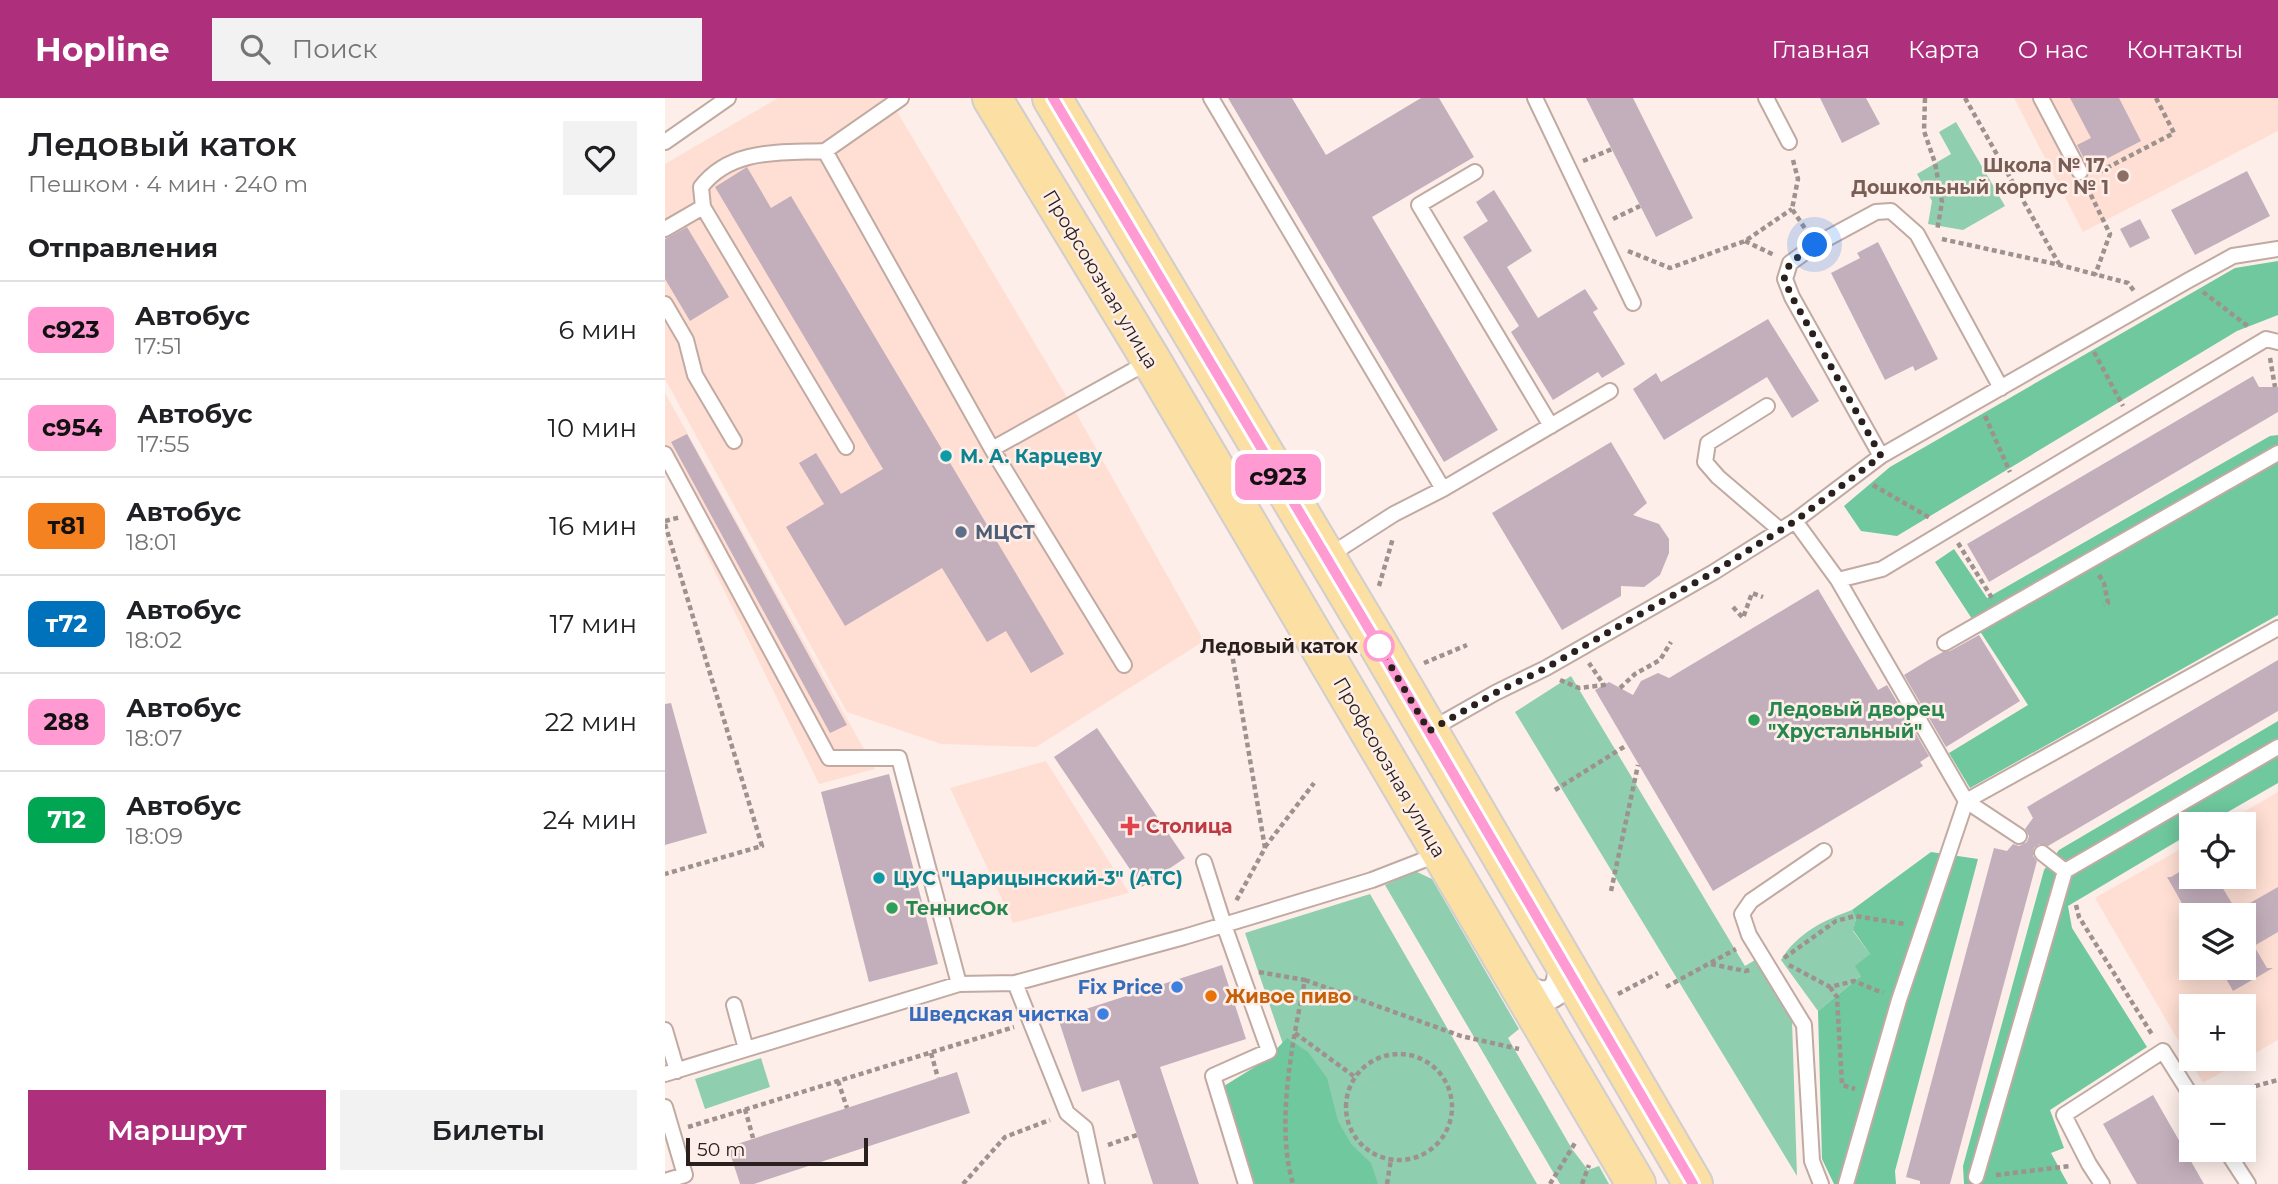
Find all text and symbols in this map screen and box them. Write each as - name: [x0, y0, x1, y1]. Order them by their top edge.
- search box: [212, 18, 702, 81]
- text: Hopline: [35, 29, 170, 69]
- icon: search: [236, 30, 274, 68]
- text: Поиск: [292, 33, 377, 65]
- text: Главная: [1772, 35, 1870, 64]
- text: Карта: [1908, 35, 1980, 64]
- text: О нас: [2018, 35, 2088, 64]
- text: Контакты: [2126, 35, 2243, 64]
- button: heart: [563, 121, 637, 195]
- text: Ледовый каток: [28, 124, 297, 164]
- place label: Школа № 17. Дошкольный корпус № 1: [1851, 154, 2109, 199]
- marker: Школа № 17. Дошкольный корпус № 1: [2115, 168, 2131, 184]
- text: Пешком · 4 мин · 240 m: [28, 170, 308, 198]
- street label: Профсоюзная улица: [1038, 186, 1163, 373]
- your location: [1797, 227, 1832, 262]
- text: Отправления: [28, 232, 218, 264]
- text: Автобус: [135, 300, 250, 332]
- text: 6 мин: [558, 314, 637, 346]
- text: с923: [42, 315, 100, 344]
- text: 17:51: [135, 332, 182, 360]
- text: Автобус: [137, 398, 253, 430]
- text: 10 мин: [548, 412, 637, 444]
- text: с954: [42, 413, 102, 442]
- text: 17:55: [137, 430, 189, 458]
- place label: М. А. Карцеву: [960, 445, 1102, 468]
- marker: М. А. Карцеву: [938, 448, 954, 464]
- line badge: с923: [1229, 454, 1327, 500]
- text: с923: [1249, 462, 1307, 491]
- text: Автобус: [126, 496, 241, 528]
- text: 16 мин: [549, 510, 637, 542]
- text: т81: [47, 511, 86, 540]
- place label: МЦСТ: [975, 521, 1035, 544]
- marker: МЦСТ: [953, 524, 969, 540]
- text: 18:01: [126, 528, 177, 556]
- text: Автобус: [126, 594, 241, 626]
- text: 17 мин: [550, 608, 637, 640]
- text: т72: [46, 609, 87, 638]
- text: 18:02: [126, 626, 182, 654]
- marker: Ледовый каток: [1364, 631, 1394, 661]
- place label: Ледовый каток: [1200, 635, 1359, 658]
- street label: Профсоюзная улица: [1328, 673, 1451, 862]
- text: Автобус: [126, 692, 241, 724]
- place label: Ледовый дворец "Хрустальный": [1768, 698, 1944, 743]
- text: 22 мин: [545, 706, 637, 738]
- text: 288: [44, 707, 89, 736]
- marker: Ледовый дворец "Хрустальный": [1746, 712, 1762, 728]
- text: 18:07: [126, 724, 182, 752]
- text: Автобус: [126, 790, 241, 822]
- text: 24 мин: [543, 804, 637, 836]
- text: 712: [47, 805, 86, 834]
- map controls: [2179, 812, 2256, 1162]
- button: locate: [2179, 812, 2256, 889]
- place label: Столица: [1146, 815, 1233, 838]
- marker: Столица: [1120, 816, 1140, 836]
- text: 18:09: [126, 822, 183, 850]
- place label: ЦУС "Царицынский-3" (АТС): [893, 867, 1183, 890]
- marker: ЦУС "Царицынский-3" (АТС): [871, 870, 887, 886]
- place label: ТеннисОк: [906, 897, 1009, 920]
- marker: ТеннисОк: [884, 900, 900, 916]
- button: layers: [2179, 903, 2256, 980]
- place label: Fix Price: [1078, 976, 1163, 999]
- marker: Fix Price: [1169, 979, 1185, 995]
- place label: Живое пиво: [1225, 985, 1351, 1008]
- marker: Живое пиво: [1203, 988, 1219, 1004]
- button: +: [2179, 994, 2256, 1071]
- place label: Шведская чистка: [908, 1003, 1089, 1026]
- marker: Шведская чистка: [1095, 1006, 1111, 1022]
- button: −: [2179, 1085, 2256, 1162]
- button: Маршрут: [28, 1090, 326, 1170]
- button: Билеты: [340, 1090, 637, 1170]
- scale bar: [686, 1135, 868, 1167]
- text: 50 m: [697, 1138, 745, 1161]

